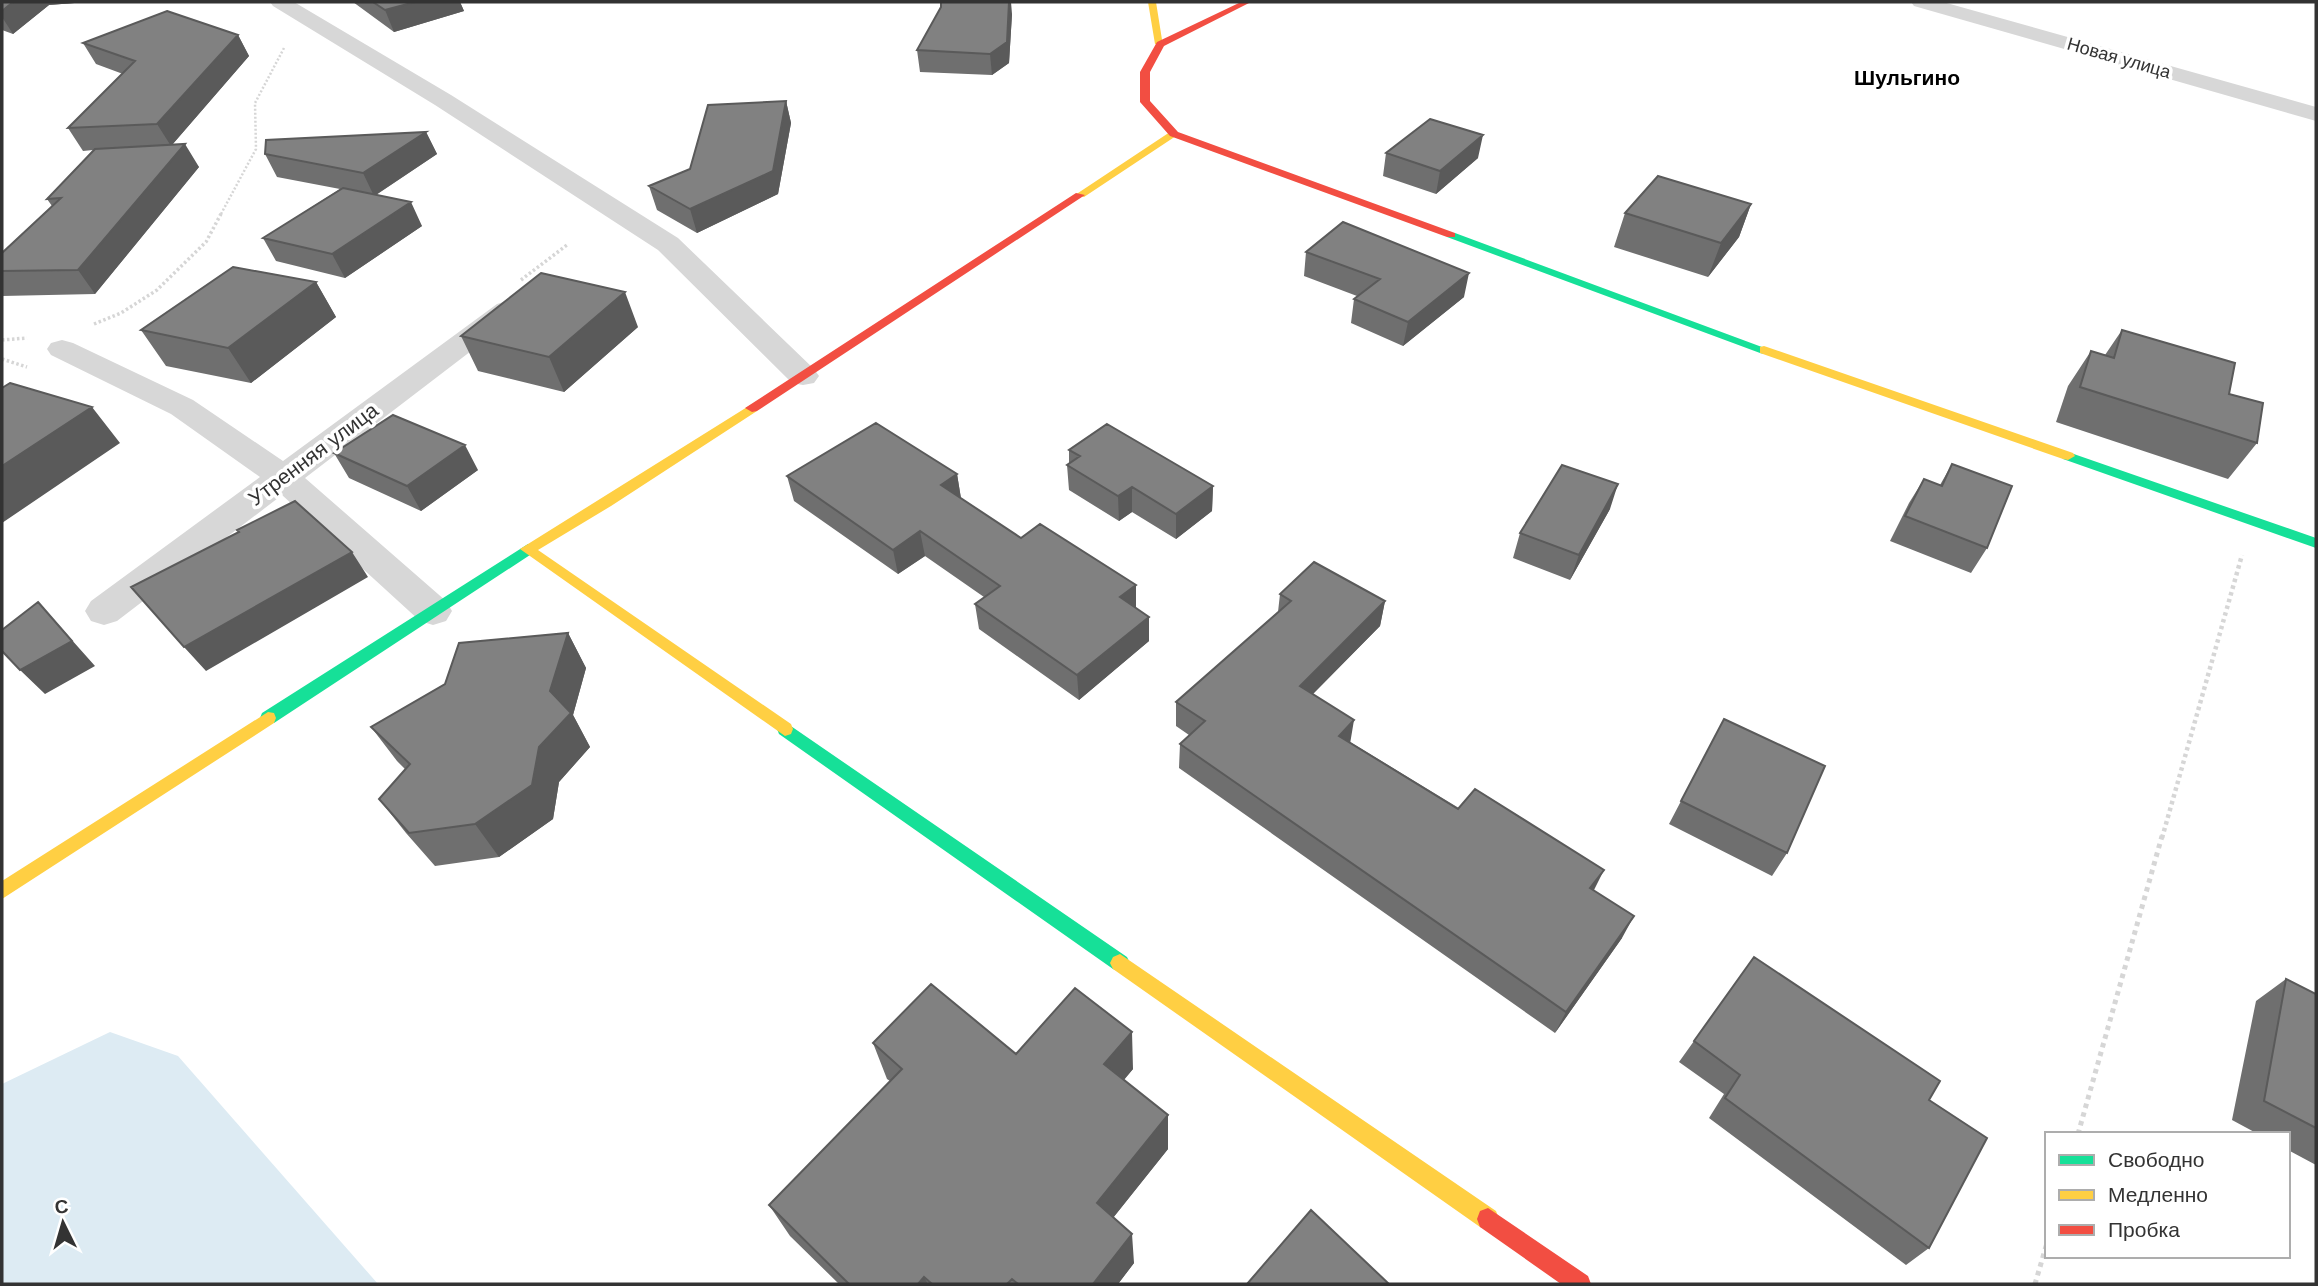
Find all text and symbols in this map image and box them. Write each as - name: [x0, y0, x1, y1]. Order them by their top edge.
- street label: Новая улица: [2065, 34, 2174, 83]
- district label: Шульгино: [1854, 66, 1960, 89]
- street label: Утренняя улица: [244, 398, 382, 510]
- legend: [2045, 1132, 2290, 1258]
- text: Свободно: [2108, 1148, 2205, 1171]
- text: Медленно: [2108, 1183, 2208, 1206]
- north arrow: [28, 1188, 98, 1258]
- text: С: [54, 1195, 70, 1218]
- text: Пробка: [2108, 1218, 2180, 1241]

